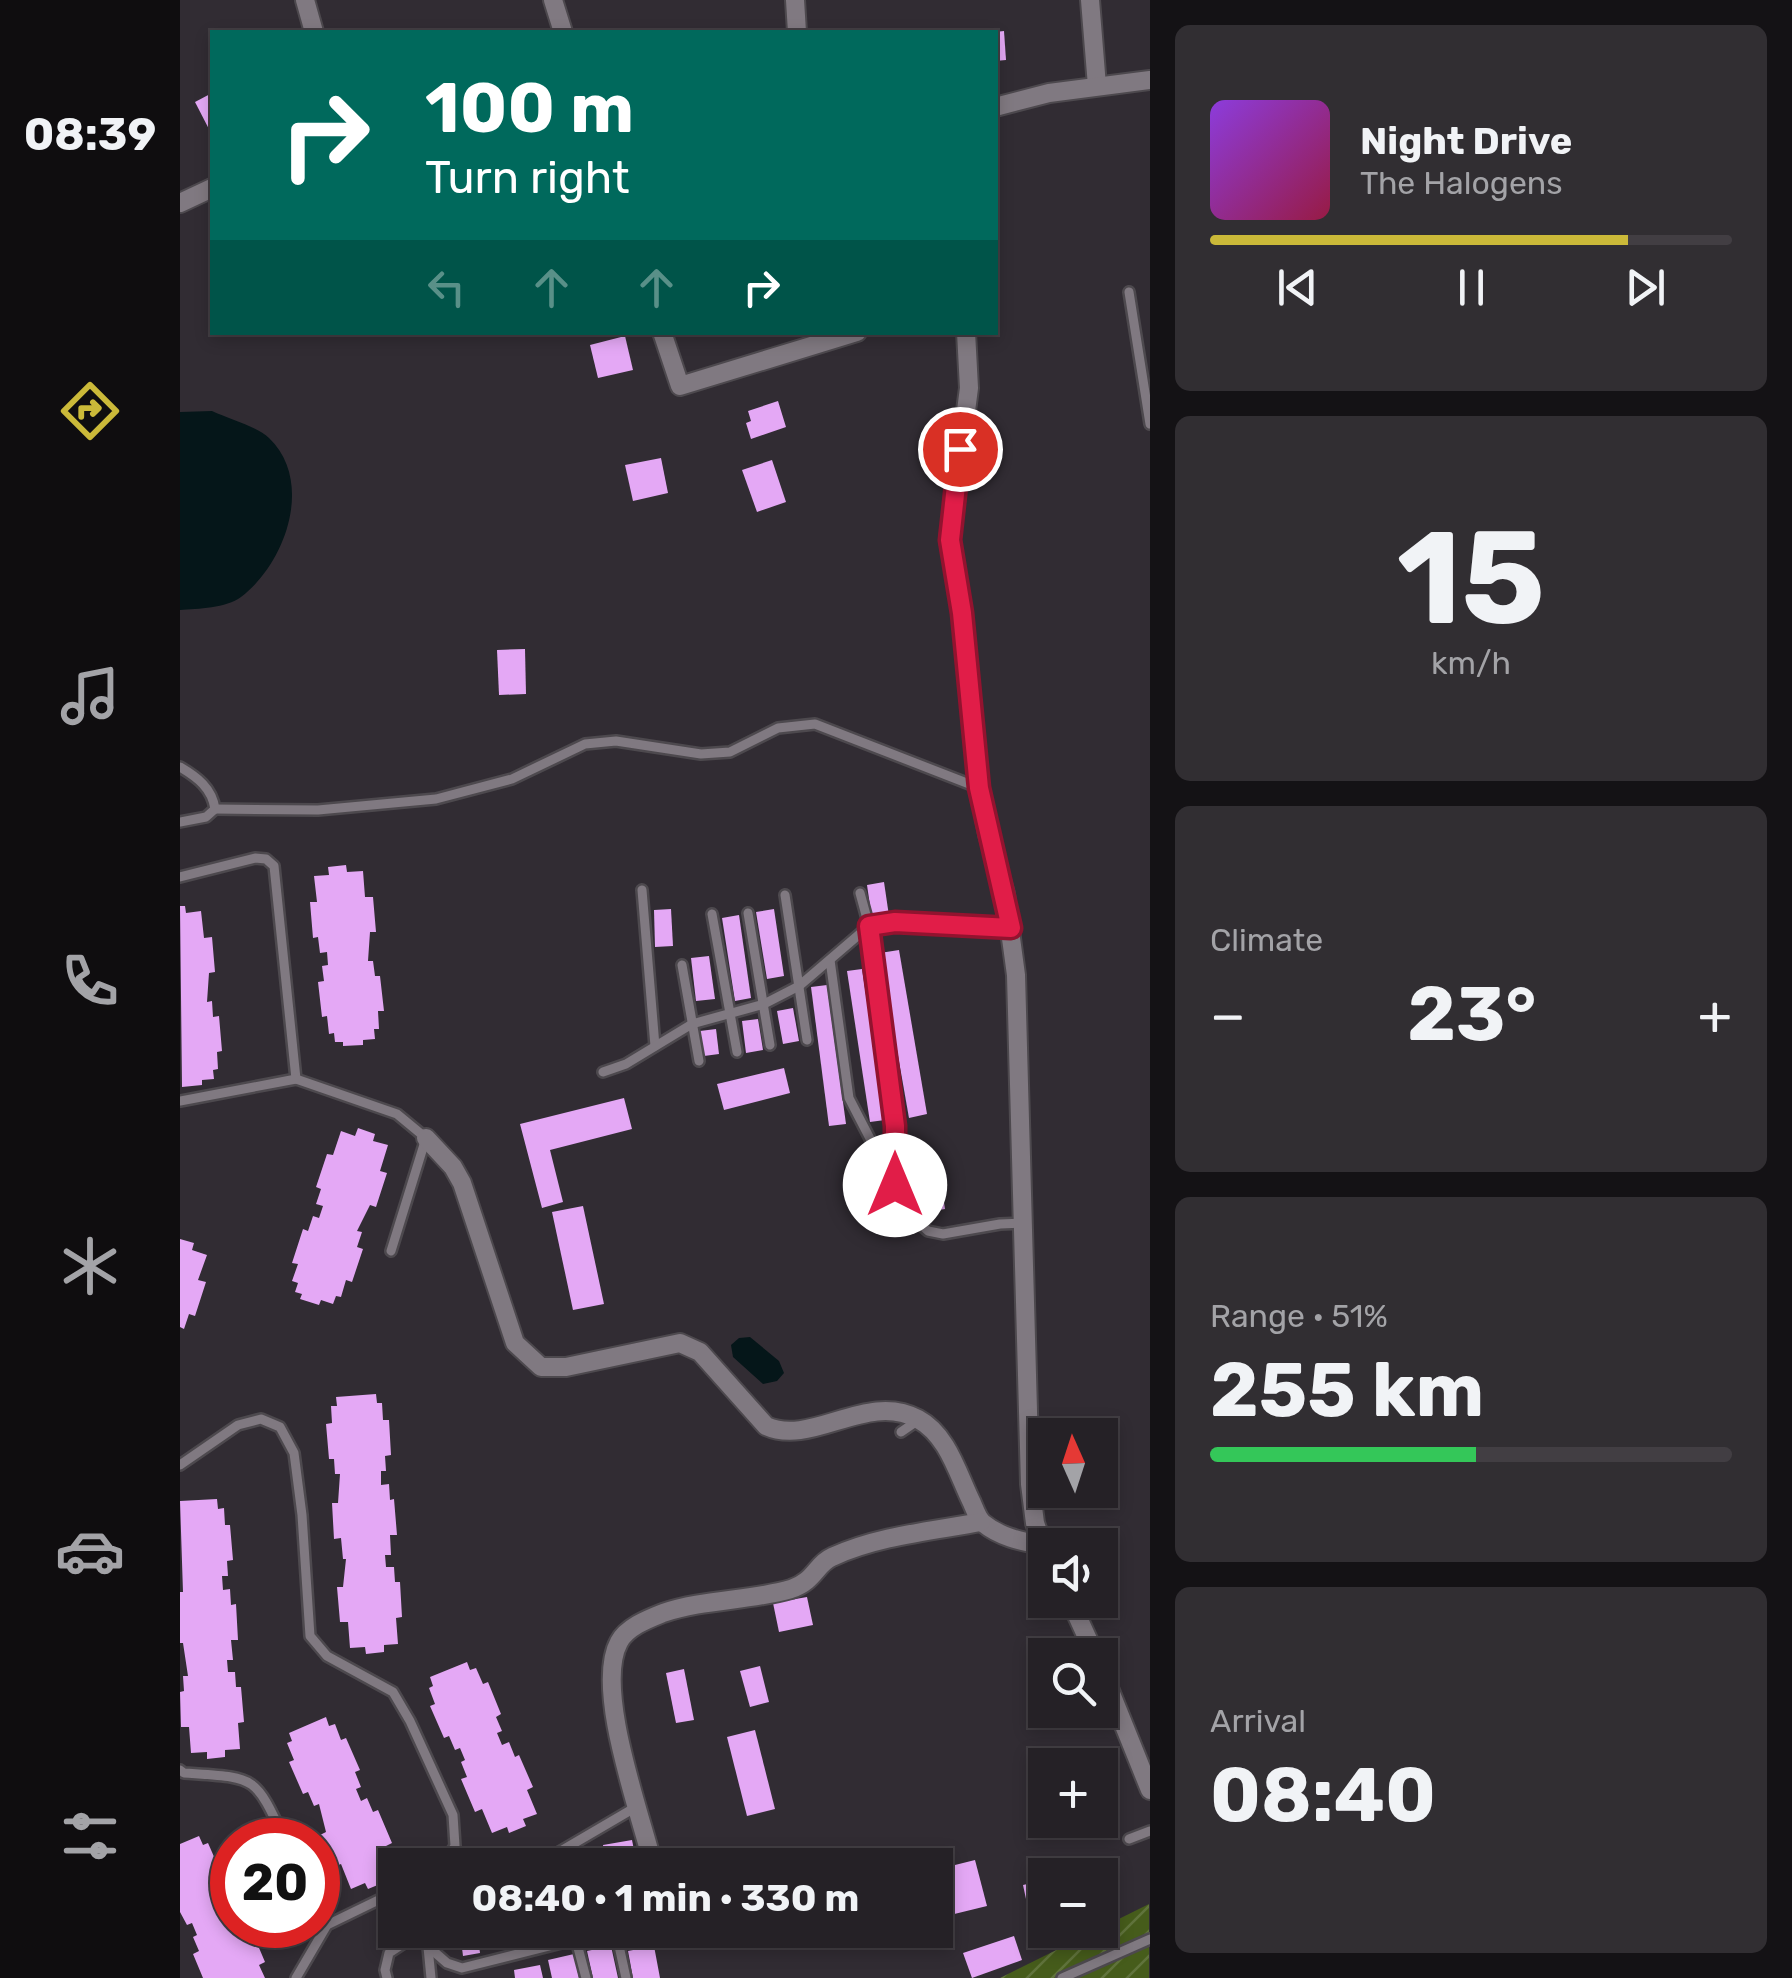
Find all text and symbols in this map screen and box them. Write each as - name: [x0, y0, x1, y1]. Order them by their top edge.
- text: 100 m: [425, 67, 634, 150]
- icon: right: [260, 70, 390, 200]
- text: 08:39: [24, 108, 156, 161]
- text: Night Drive: [1360, 118, 1572, 164]
- text: Turn right: [425, 151, 629, 204]
- text: The Halogens: [1360, 164, 1563, 202]
- icon: left: [419, 260, 474, 315]
- icon: ahead: [524, 260, 579, 315]
- icon: ahead: [629, 260, 684, 315]
- icon: right: [734, 260, 789, 315]
- icon: previous: [1270, 260, 1325, 315]
- icon: pause: [1444, 260, 1499, 315]
- icon: next: [1618, 260, 1673, 315]
- icon: directions: [55, 376, 125, 446]
- pin: [918, 407, 1003, 492]
- icon: arrive: [933, 422, 988, 477]
- text: 15: [1397, 501, 1545, 656]
- text: km/h: [1431, 644, 1511, 682]
- icon: music: [55, 661, 125, 731]
- text: Climate: [1210, 921, 1323, 959]
- icon: phone: [55, 946, 125, 1016]
- text: 23°: [1407, 970, 1536, 1059]
- text: −: [1210, 983, 1246, 1048]
- text: +: [1698, 983, 1732, 1048]
- position arrow: [843, 1133, 947, 1237]
- icon: climate: [55, 1231, 125, 1301]
- text: Range · 51%: [1210, 1297, 1388, 1335]
- text: 255 km: [1210, 1346, 1484, 1435]
- north arrow: [1028, 1418, 1118, 1508]
- map controls: [1028, 1418, 1118, 1948]
- icon: car: [55, 1516, 125, 1586]
- button: sound: [1028, 1528, 1118, 1618]
- button: search: [1028, 1638, 1118, 1728]
- text: Arrival: [1210, 1702, 1306, 1740]
- button: +: [1028, 1748, 1118, 1838]
- text: 08:40: [1210, 1751, 1436, 1840]
- icon: filters: [55, 1801, 125, 1871]
- speed limit sign: 20: [210, 1818, 340, 1948]
- button: −: [1028, 1858, 1118, 1948]
- text: 08:40 · 1 min · 330 m: [472, 1875, 859, 1921]

